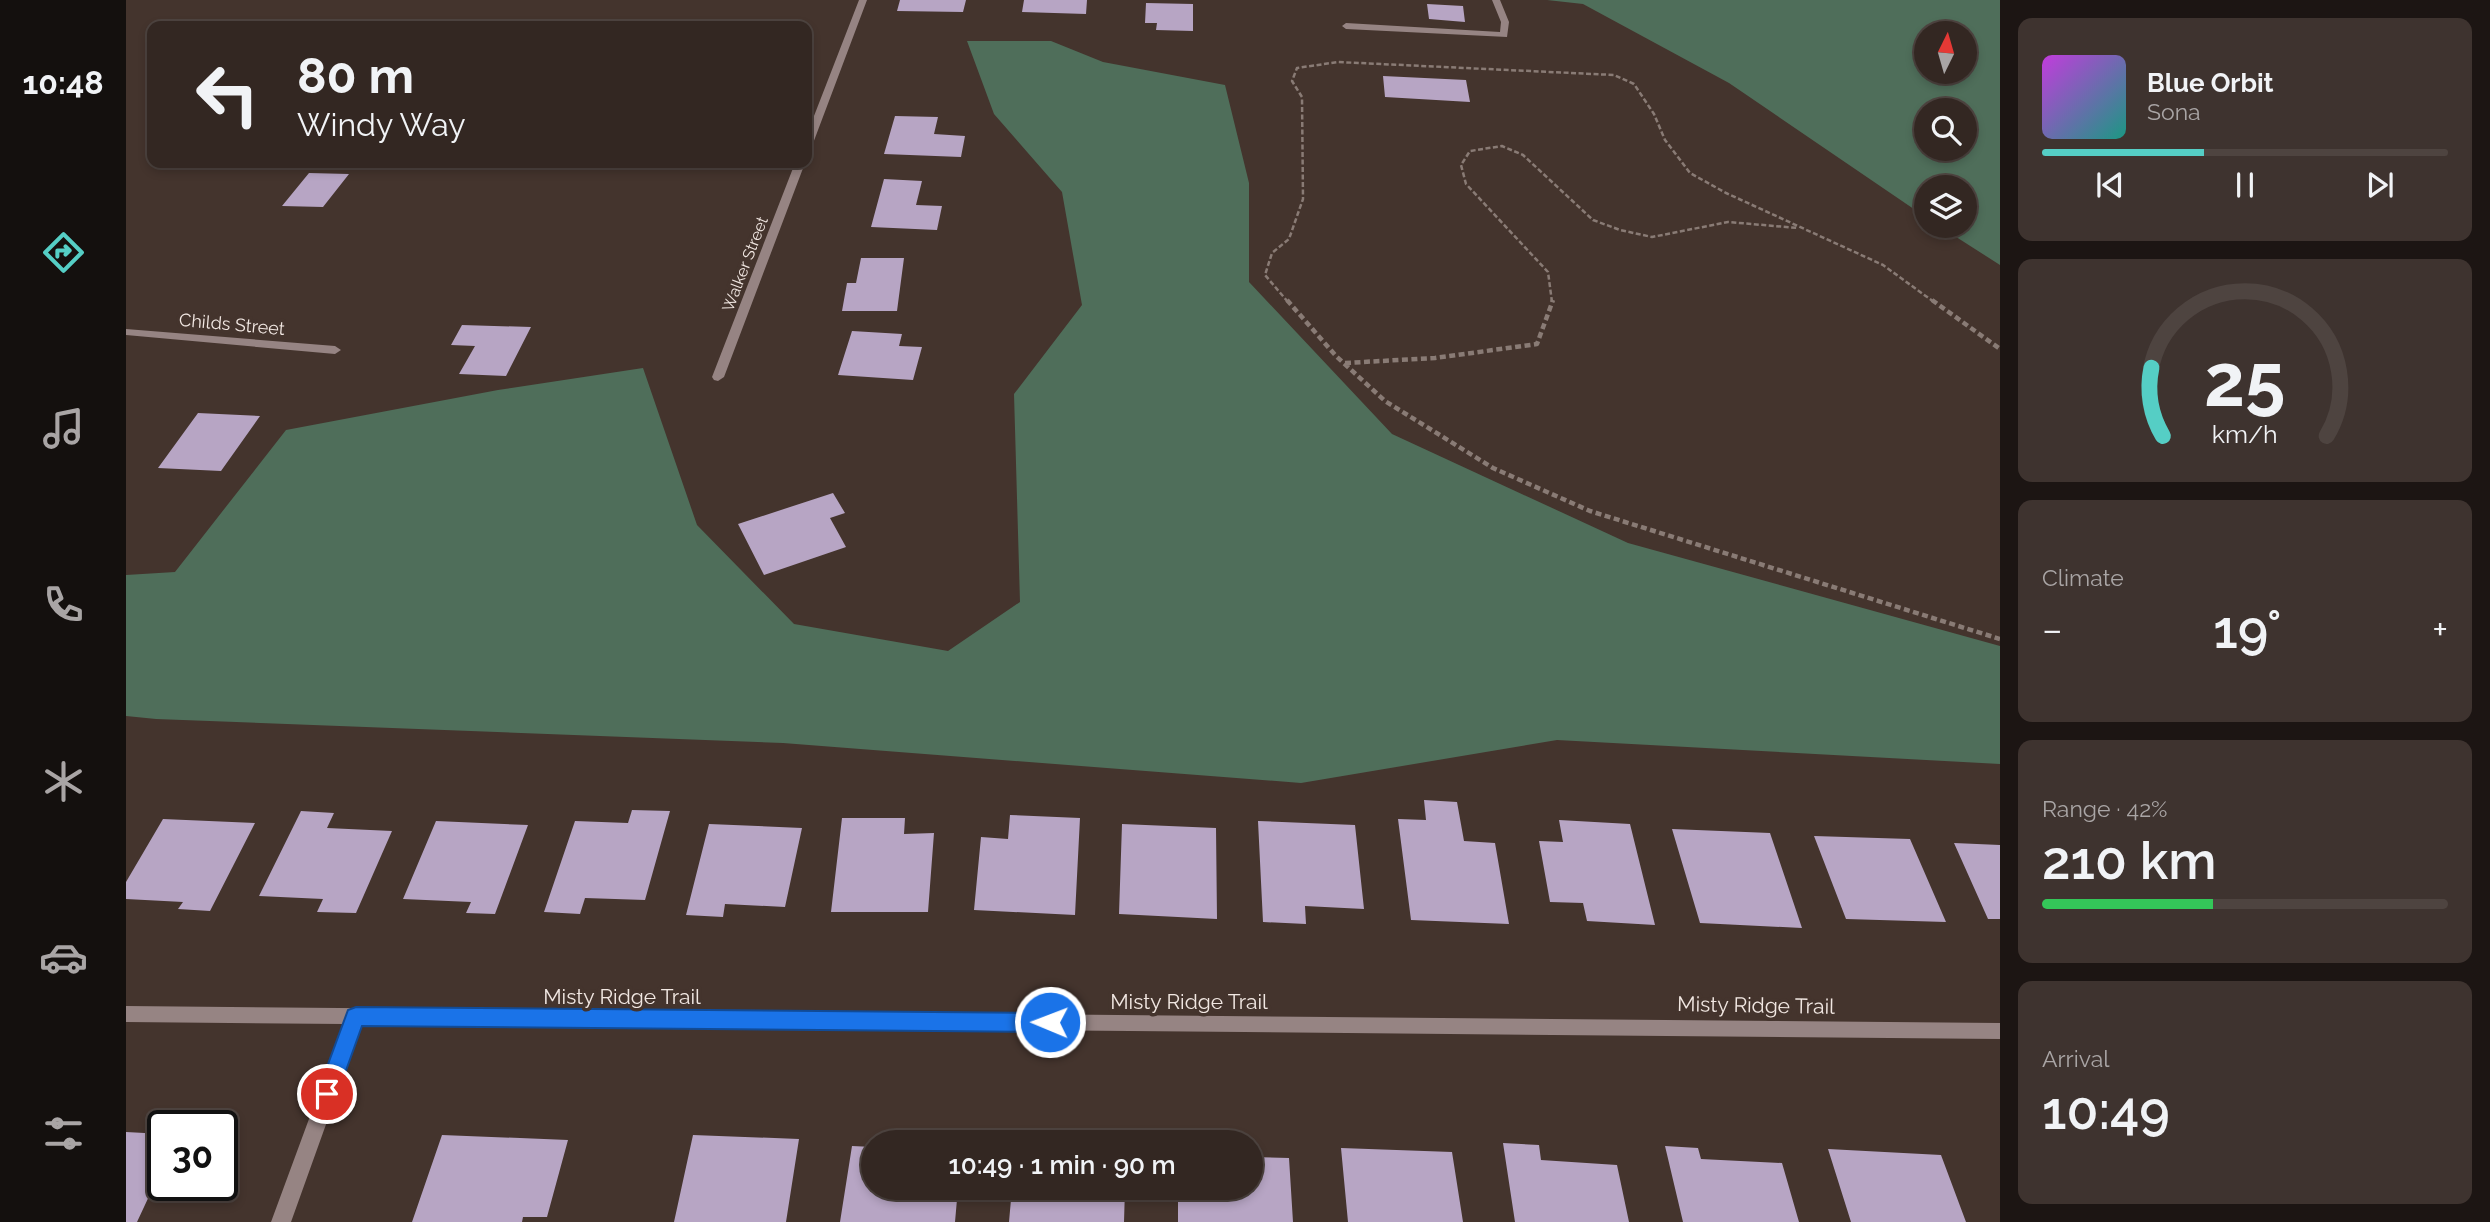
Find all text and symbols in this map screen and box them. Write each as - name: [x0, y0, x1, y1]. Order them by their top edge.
- north arrow: [1914, 21, 1978, 84]
- map controls: [1914, 21, 1977, 238]
- text: 80 m: [297, 47, 414, 104]
- icon: left: [182, 49, 273, 140]
- text: 10:48: [23, 64, 103, 101]
- text: Blue Orbit: [2147, 68, 2274, 98]
- button: search: [1914, 98, 1977, 161]
- text: Sona: [2147, 98, 2201, 125]
- text: Windy Way: [297, 106, 466, 143]
- icon: previous: [2091, 166, 2129, 204]
- icon: pause: [2226, 166, 2264, 204]
- icon: next: [2361, 166, 2399, 204]
- button: layers: [1914, 175, 1977, 238]
- street label: Walker Street: [718, 213, 772, 314]
- icon: directions: [39, 228, 88, 277]
- street label: Childs Street: [178, 309, 286, 339]
- text: 25: [2204, 339, 2286, 424]
- icon: music: [39, 404, 88, 453]
- text: km/h: [2212, 419, 2278, 449]
- text: Climate: [2042, 564, 2124, 591]
- icon: phone: [39, 580, 88, 629]
- text: 19°: [2213, 599, 2281, 660]
- text: −: [2042, 607, 2062, 652]
- text: +: [2432, 607, 2448, 652]
- icon: climate: [39, 757, 88, 806]
- text: Range · 42%: [2042, 795, 2168, 822]
- text: 210 km: [2042, 830, 2217, 891]
- icon: car: [39, 933, 88, 982]
- street label: Misty Ridge Trail: [543, 984, 701, 1009]
- position arrow: [1013, 985, 1087, 1059]
- street label: Misty Ridge Trail: [1110, 989, 1268, 1014]
- street label: Misty Ridge Trail: [1677, 991, 1835, 1019]
- text: Arrival: [2042, 1045, 2109, 1072]
- pin: [297, 1064, 357, 1124]
- icon: arrive: [308, 1075, 346, 1113]
- text: 10:49: [2042, 1080, 2170, 1141]
- icon: filters: [39, 1109, 88, 1158]
- speed limit sign: 30: [147, 1110, 238, 1201]
- text: 10:49 · 1 min · 90 m: [948, 1150, 1176, 1180]

